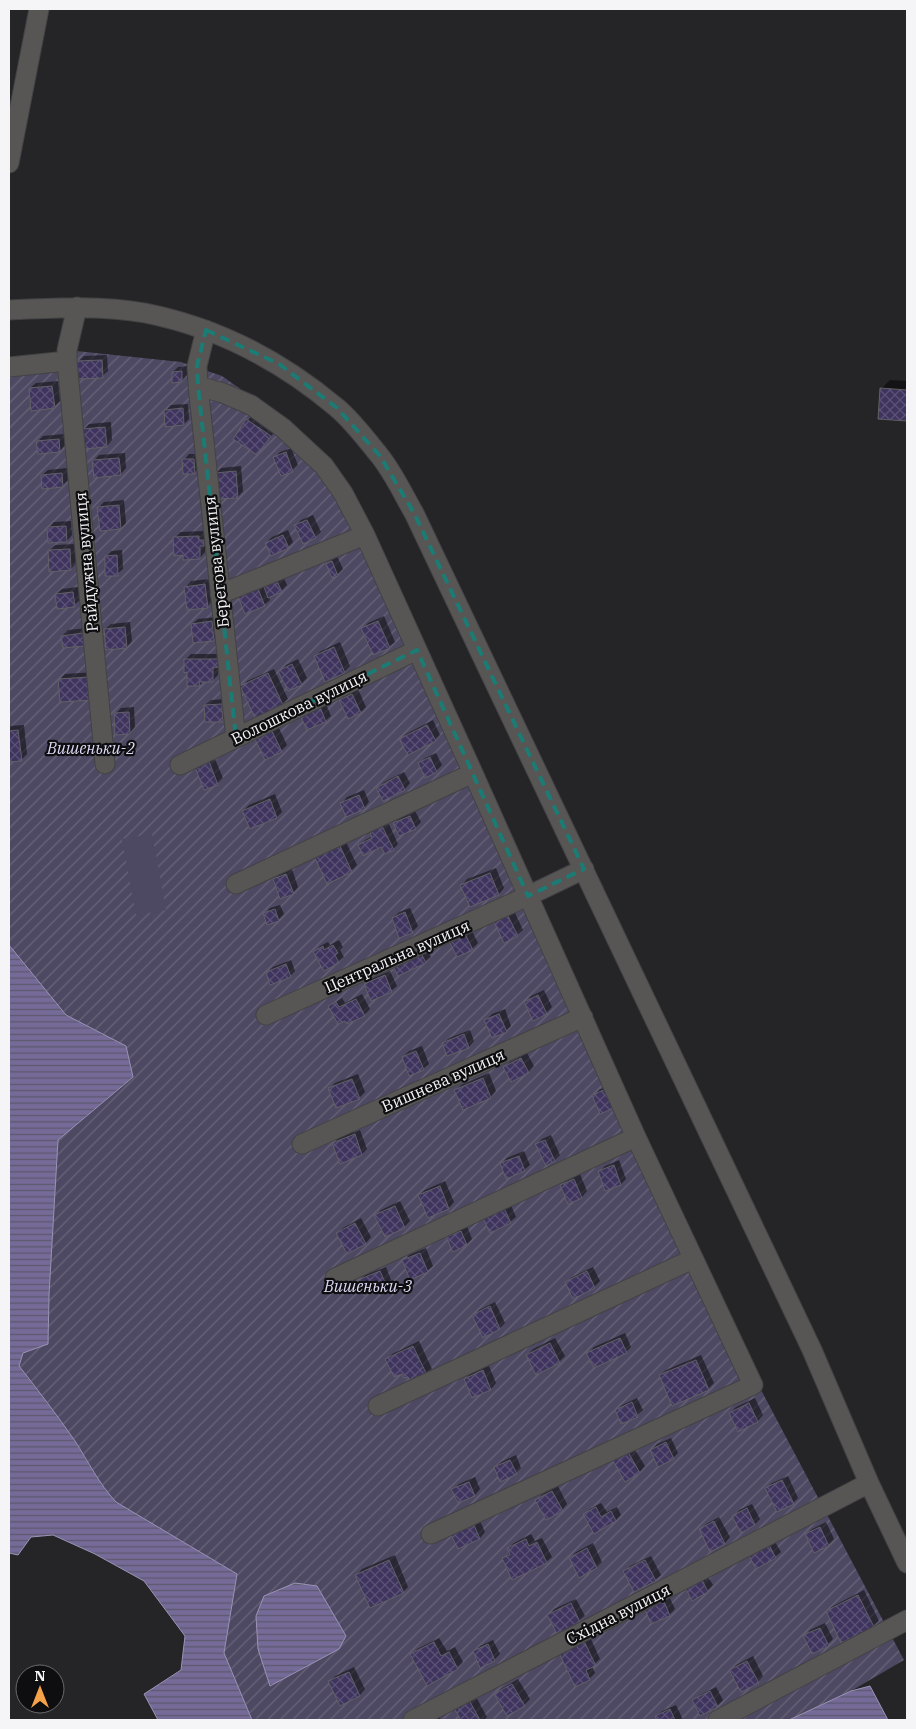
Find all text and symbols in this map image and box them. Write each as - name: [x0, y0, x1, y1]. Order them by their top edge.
- street label: Райдужна вулиця: [70, 491, 102, 633]
- street label: Берегова вулиця: [199, 495, 233, 629]
- street label: Волошкова вулиця: [228, 665, 370, 749]
- park label: Вишеньки-2: [46, 738, 135, 758]
- street label: Центральна вулиця: [321, 915, 473, 997]
- street label: Вишнева вулиця: [378, 1044, 508, 1116]
- park label: Вишеньки-3: [323, 1276, 412, 1296]
- street label: Східна вулиця: [563, 1579, 673, 1649]
- north arrow: [15, 1664, 65, 1714]
- text: N: [34, 1667, 46, 1685]

